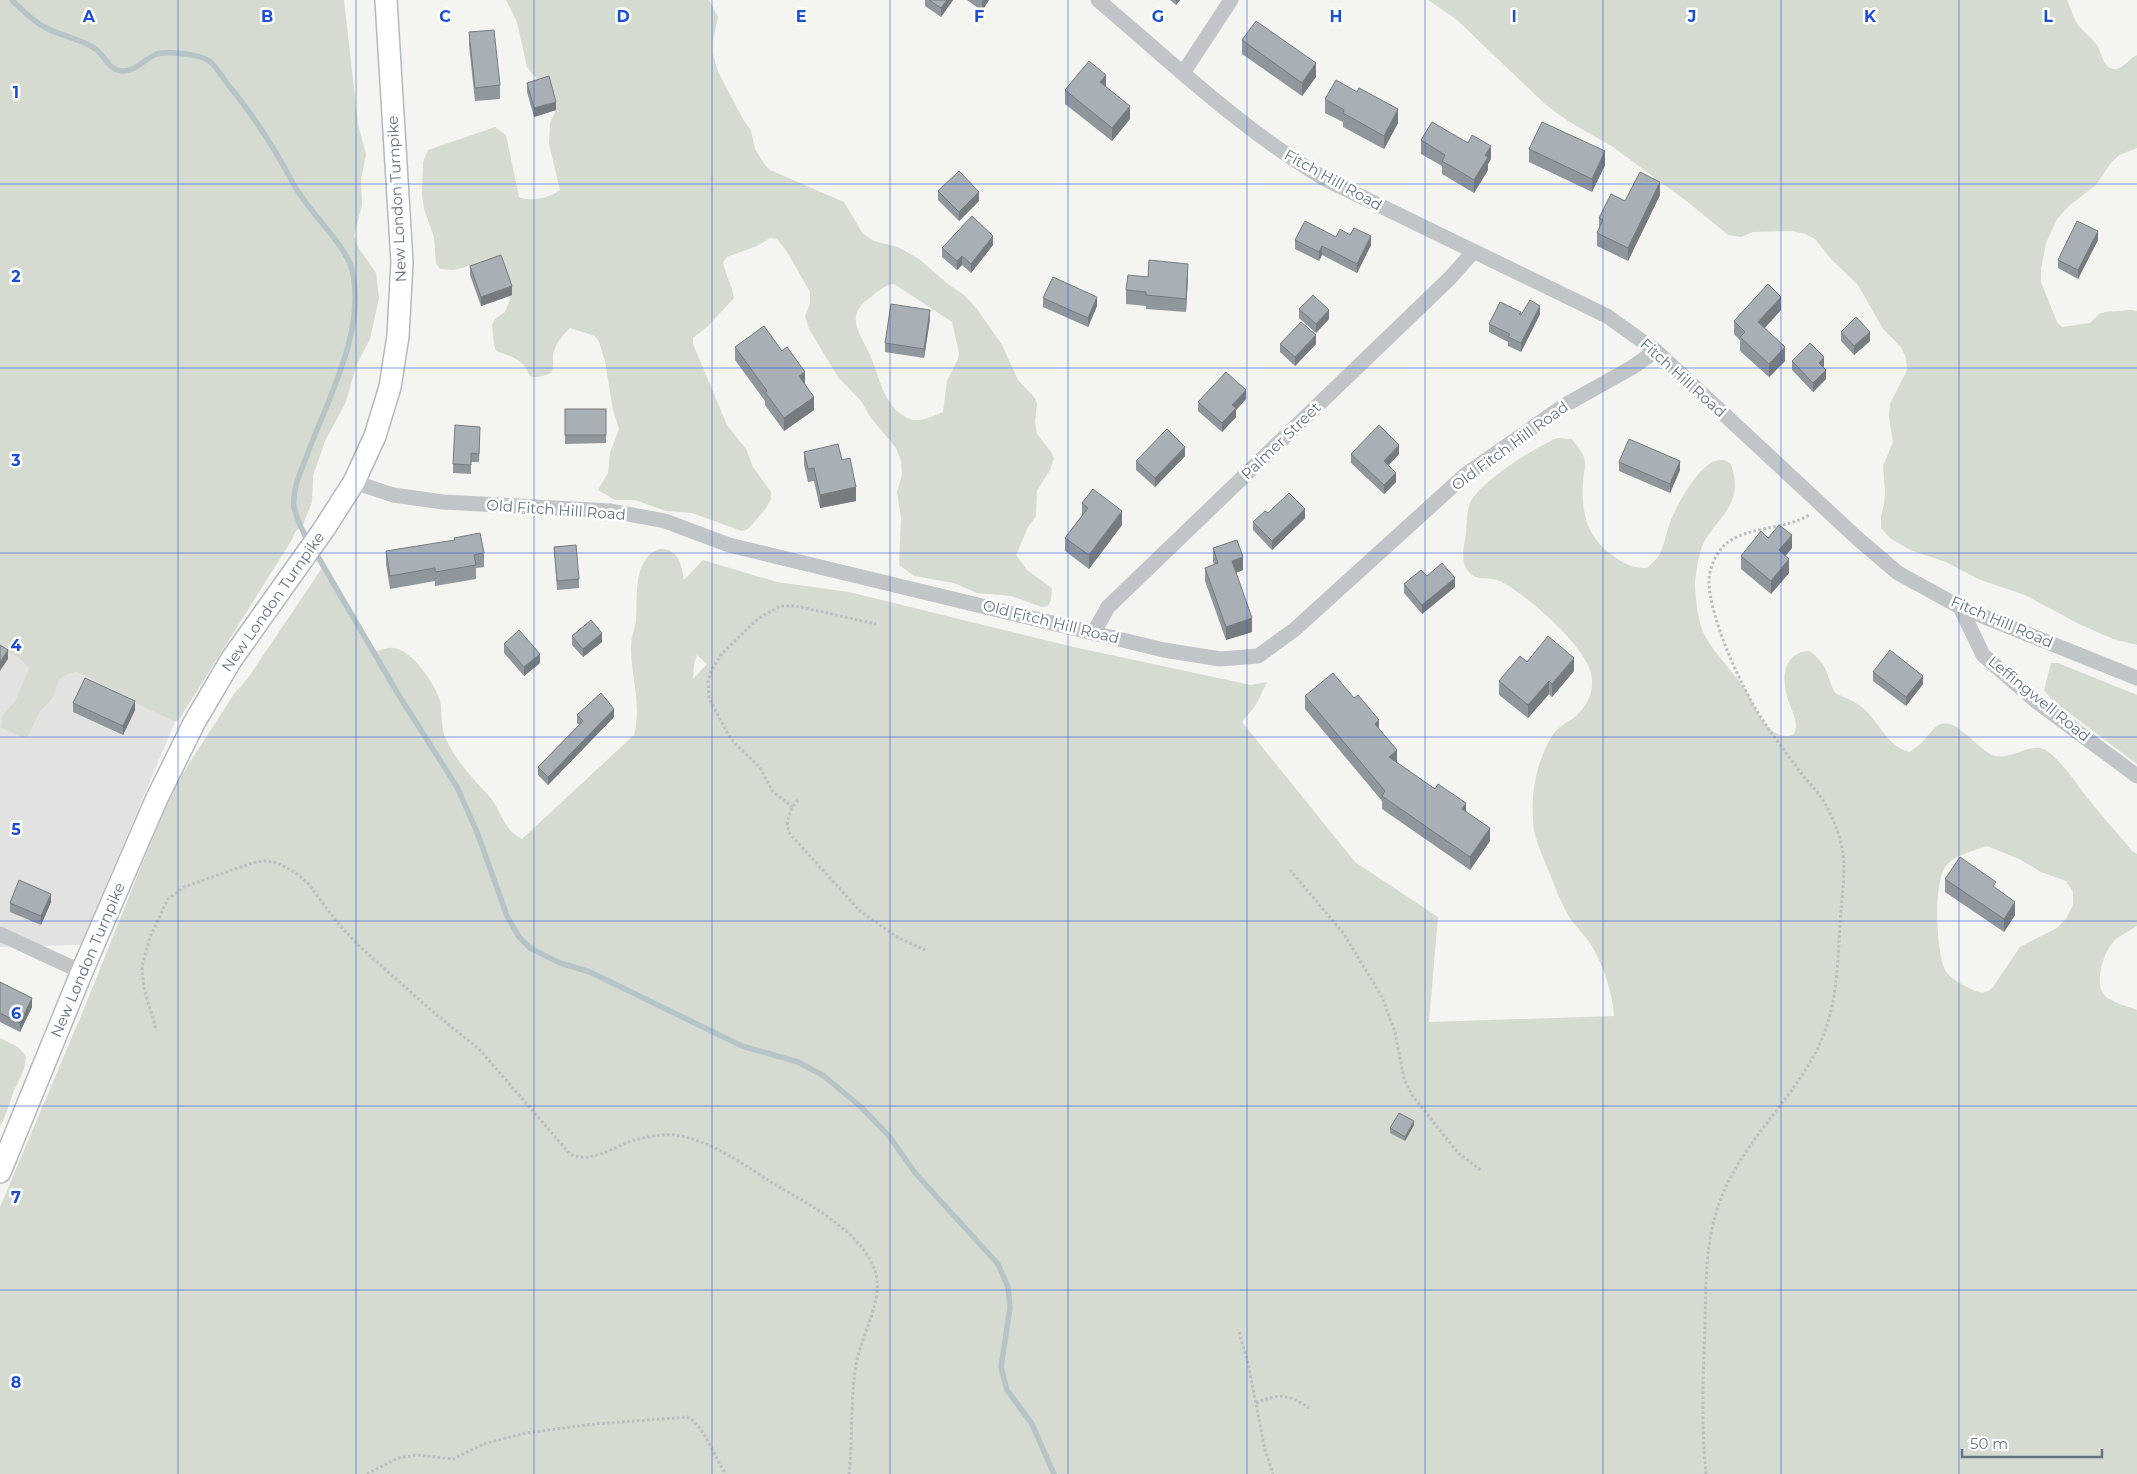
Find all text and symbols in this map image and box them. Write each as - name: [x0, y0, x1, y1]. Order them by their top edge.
- text: A: [82, 7, 96, 26]
- text: B: [261, 7, 273, 26]
- text: C: [439, 7, 451, 26]
- text: D: [616, 7, 630, 26]
- text: E: [796, 7, 806, 26]
- text: F: [974, 7, 984, 26]
- text: G: [1152, 7, 1164, 26]
- text: H: [1330, 7, 1342, 26]
- text: I: [1511, 7, 1517, 26]
- text: J: [1687, 7, 1696, 26]
- text: K: [1864, 7, 1877, 26]
- text: L: [2043, 7, 2053, 26]
- text: 1: [13, 83, 19, 102]
- street label: New London Turnpike: [383, 115, 410, 283]
- street label: Fitch Hill Road: [1281, 145, 1386, 214]
- text: 2: [11, 267, 21, 286]
- street label: Fitch Hill Road: [1636, 334, 1730, 421]
- street label: Old Fitch Hill Road: [1448, 397, 1572, 494]
- street label: Palmer Street: [1237, 398, 1325, 483]
- text: 3: [10, 451, 21, 470]
- street label: Old Fitch Hill Road: [486, 495, 626, 524]
- street label: New London Turnpike: [217, 528, 328, 675]
- street label: Fitch Hill Road: [1948, 591, 2056, 652]
- street label: Old Fitch Hill Road: [981, 595, 1121, 648]
- text: 4: [10, 636, 22, 655]
- street label: Leffingwell Road: [1985, 652, 2094, 746]
- text: 5: [11, 820, 21, 839]
- street label: New London Turnpike: [46, 879, 129, 1040]
- text: 6: [11, 1004, 21, 1023]
- text: 7: [11, 1188, 21, 1207]
- text: 8: [11, 1373, 21, 1392]
- scale bar: [1962, 1426, 2102, 1458]
- text: 50 m: [1970, 1434, 2008, 1453]

